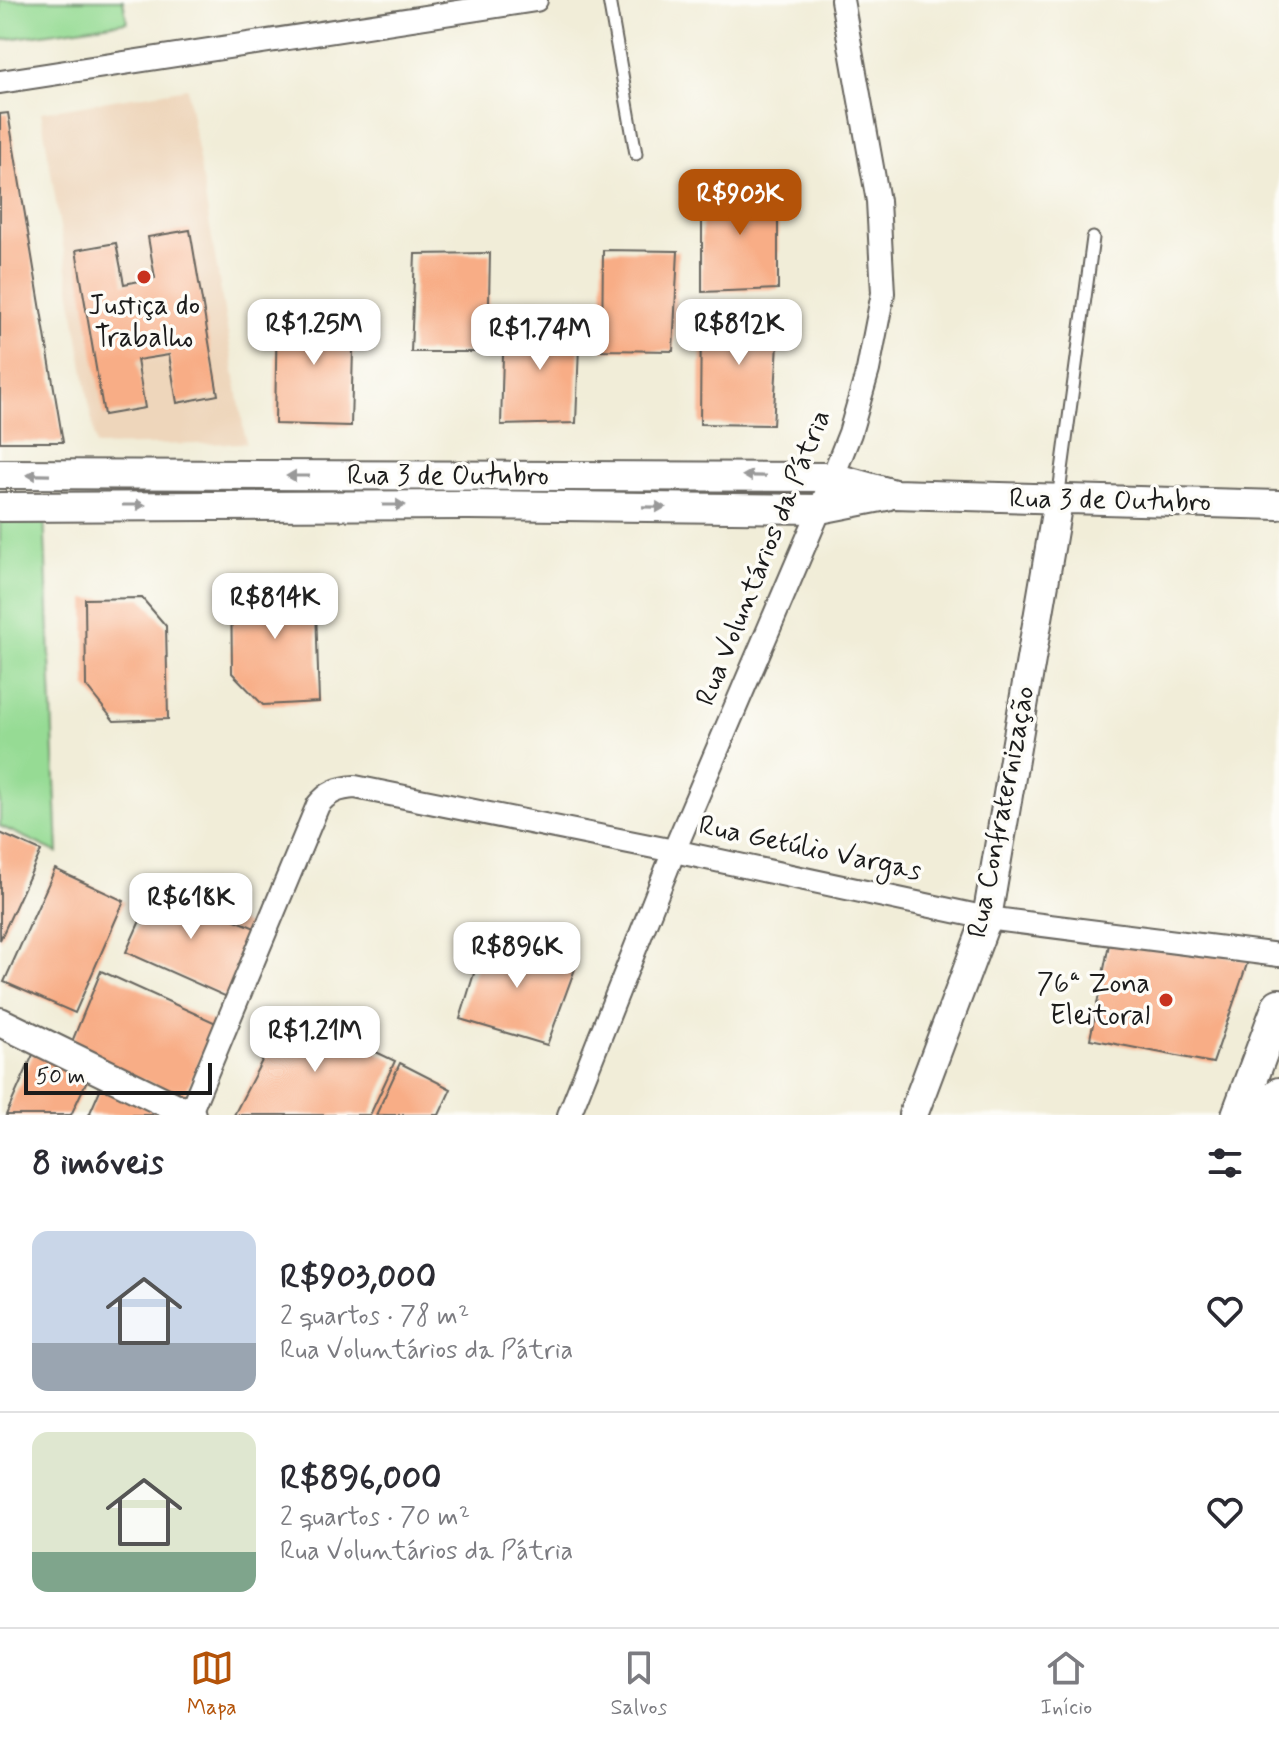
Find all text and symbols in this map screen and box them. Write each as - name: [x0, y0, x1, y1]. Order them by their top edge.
- pin: R$903K: [675, 169, 805, 237]
- text: R$903K: [696, 178, 784, 212]
- marker: Justiça do Trabalho: [135, 268, 153, 286]
- place label: Justiça do Trabalho: [88, 288, 200, 357]
- pin: R$1.25M: [240, 299, 388, 367]
- pin: R$812K: [674, 299, 804, 367]
- pin: R$1.74M: [466, 304, 614, 372]
- text: R$1.25M: [266, 308, 362, 342]
- text: R$812K: [694, 308, 784, 342]
- text: R$1.74M: [489, 313, 591, 347]
- street label: Rua Voluntários da Pátria: [688, 405, 840, 711]
- street label: Rua 3 de Outubro: [347, 458, 549, 495]
- one-way arrow: [25, 468, 50, 481]
- one-way arrow: [285, 469, 310, 482]
- one-way arrow: [741, 469, 766, 482]
- street label: Rua 3 de Outubro: [1009, 481, 1211, 521]
- one-way arrow: [122, 499, 147, 511]
- one-way arrow: [382, 499, 407, 511]
- one-way arrow: [642, 501, 667, 513]
- pin: R$814K: [210, 573, 340, 641]
- text: R$814K: [230, 582, 320, 616]
- street label: Rua Confraternização: [959, 683, 1045, 941]
- street label: Rua Getúlio Vargas: [695, 807, 925, 893]
- pin: R$618K: [126, 873, 256, 941]
- text: R$618K: [147, 882, 235, 916]
- pin: R$896K: [452, 922, 582, 990]
- text: R$896K: [471, 931, 563, 965]
- place label: 76ª Zona Eleitoral: [1037, 966, 1150, 1035]
- marker: 76ª Zona Eleitoral: [1157, 991, 1175, 1009]
- pin: R$1.21M: [241, 1006, 389, 1074]
- text: R$1.21M: [268, 1015, 362, 1049]
- scale bar: [24, 1059, 212, 1095]
- text: 50 m: [36, 1063, 85, 1091]
- text: 8 imóveis: [32, 1141, 164, 1186]
- icon: filters: [1203, 1141, 1247, 1185]
- text: R$903,000: [280, 1255, 436, 1300]
- icon: home: [96, 1263, 192, 1359]
- icon: heart: [1203, 1289, 1247, 1333]
- text: 2 quartos · 78 m²: [280, 1300, 469, 1334]
- text: Rua Voluntários da Pátria: [280, 1334, 573, 1368]
- text: R$896,000: [280, 1456, 442, 1501]
- icon: home: [96, 1464, 192, 1560]
- icon: heart: [1203, 1490, 1247, 1534]
- text: 2 quartos · 70 m²: [280, 1501, 470, 1535]
- text: Rua Voluntários da Pátria: [280, 1535, 573, 1569]
- tab: Mapa: [187, 1646, 237, 1722]
- tab: Salvos: [610, 1646, 667, 1722]
- tab: Início: [1041, 1646, 1092, 1722]

